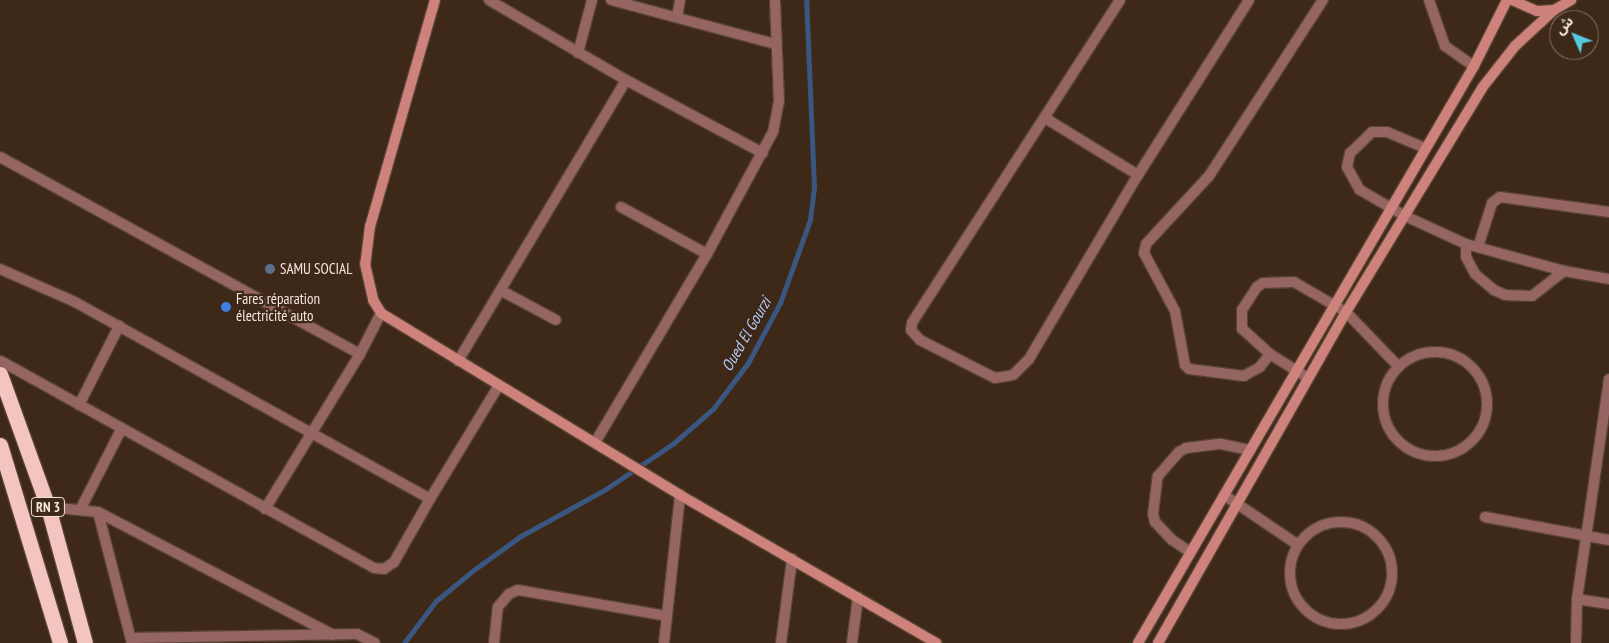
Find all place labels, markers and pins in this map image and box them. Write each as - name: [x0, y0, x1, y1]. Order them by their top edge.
- place label: SAMU SOCIAL: [280, 260, 352, 278]
- marker: SAMU SOCIAL: [264, 263, 276, 275]
- place label: Fares réparation électricité auto: [236, 289, 320, 324]
- marker: Fares réparation électricité auto: [220, 301, 232, 313]

